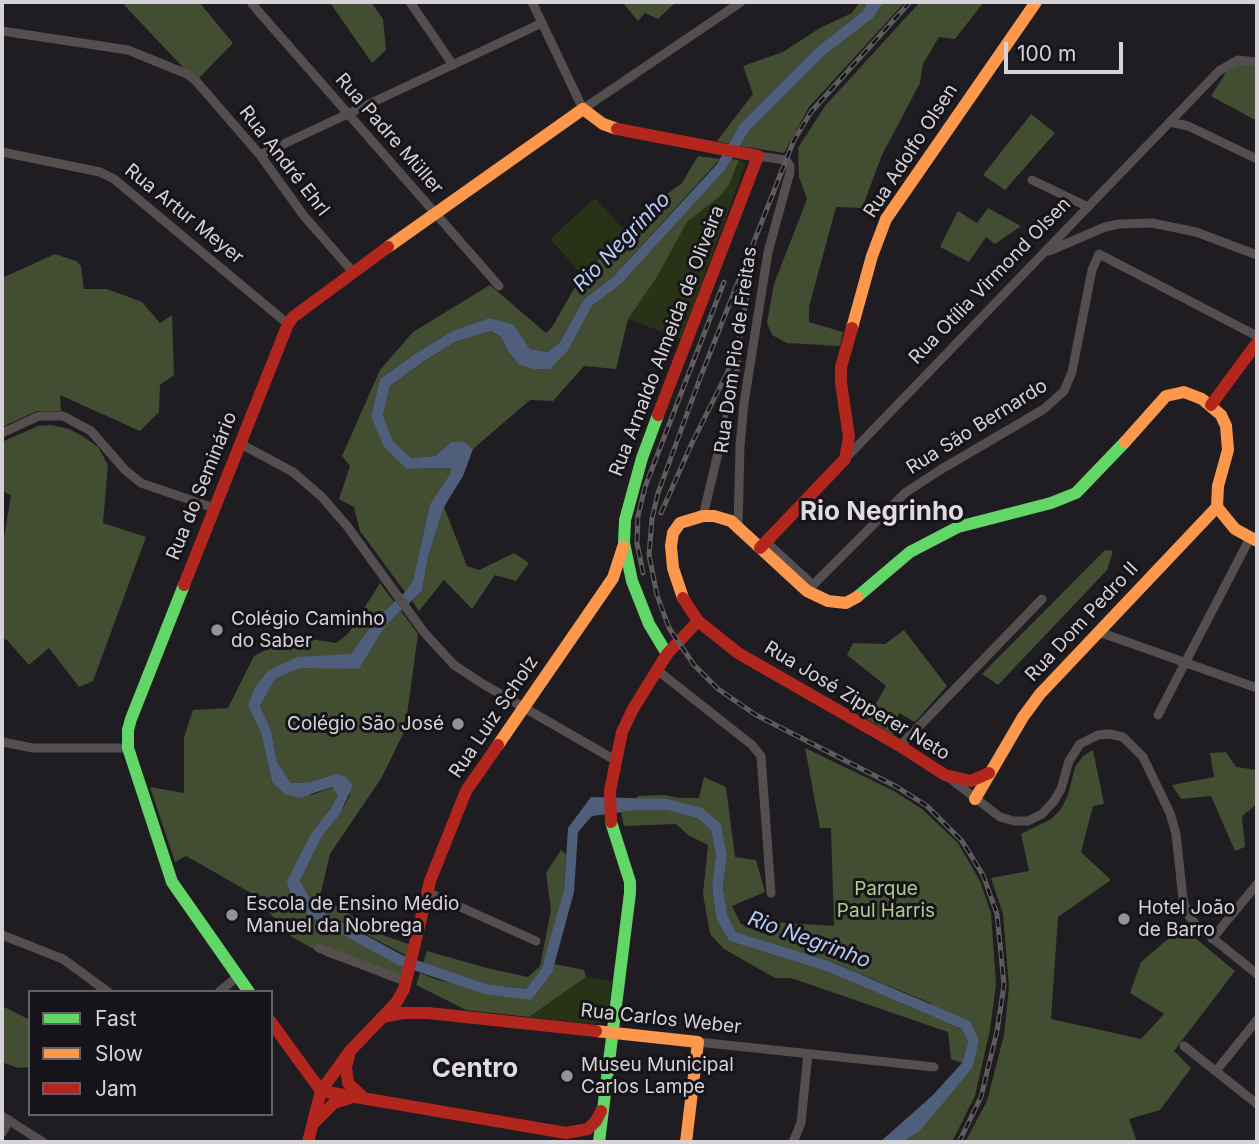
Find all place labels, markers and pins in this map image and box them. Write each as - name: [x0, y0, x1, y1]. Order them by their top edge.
- place label: Colégio Caminho do Saber: [231, 608, 385, 652]
- marker: Colégio Caminho do Saber: [209, 622, 225, 638]
- place label: Colégio São José: [287, 713, 444, 735]
- marker: Colégio São José: [450, 716, 466, 732]
- place label: Escola de Ensino Médio Manuel da Nobrega: [246, 893, 459, 937]
- place label: Hotel João de Barro: [1138, 897, 1235, 941]
- marker: Escola de Ensino Médio Manuel da Nobrega: [224, 907, 240, 923]
- marker: Hotel João de Barro: [1116, 911, 1132, 927]
- place label: Museu Municipal Carlos Lampe: [581, 1054, 734, 1098]
- marker: Museu Municipal Carlos Lampe: [559, 1068, 575, 1084]

